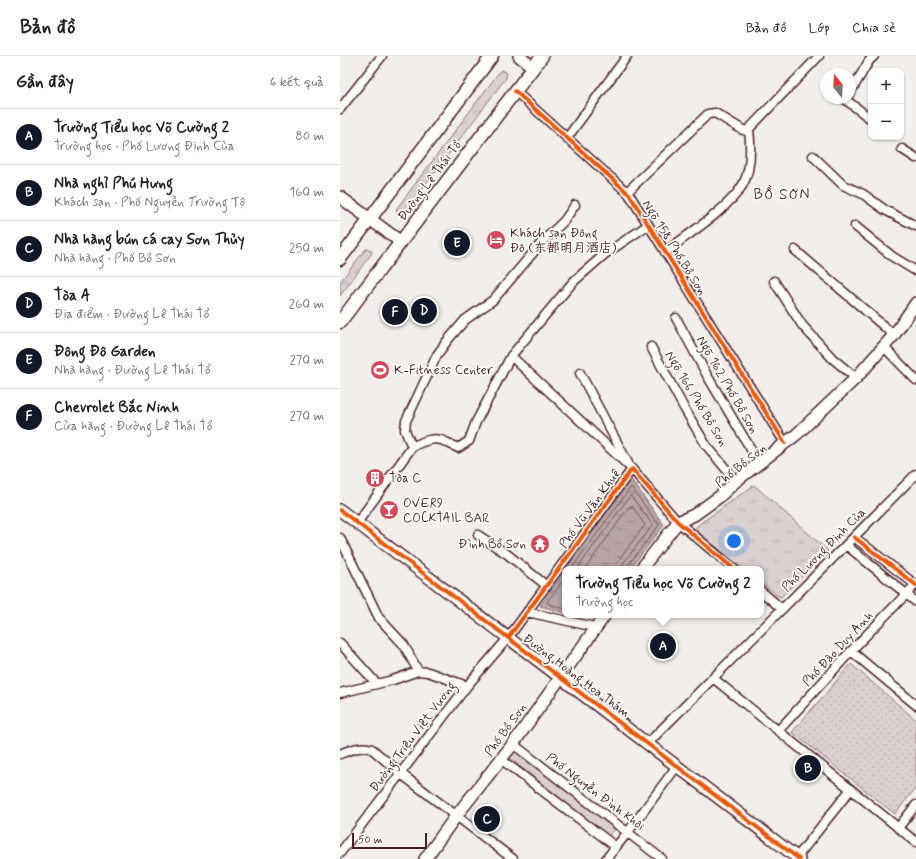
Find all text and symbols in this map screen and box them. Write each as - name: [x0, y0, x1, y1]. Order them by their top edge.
- text: Bản đồ: [20, 15, 75, 40]
- text: Bản đồ: [746, 19, 787, 37]
- text: Lớp: [809, 19, 830, 37]
- text: Chia sẻ: [852, 19, 896, 37]
- north arrow: [820, 68, 856, 104]
- map controls: [868, 68, 904, 140]
- button: +: [868, 68, 904, 104]
- text: Gần đây: [16, 71, 74, 93]
- text: 6 kết quả: [270, 74, 324, 91]
- button: −: [868, 104, 904, 140]
- text: Trường Tiểu học Võ Cường 2: [54, 118, 229, 138]
- text: A: [25, 128, 33, 145]
- text: 80 m: [295, 128, 324, 145]
- street label: Đường Lê Thái Tổ: [394, 137, 468, 226]
- text: Trường học · Phố Lương Định Của: [54, 138, 234, 155]
- text: Nhà nghỉ Phú Hưng: [54, 174, 173, 194]
- text: B: [25, 184, 33, 201]
- text: 160 m: [289, 184, 324, 201]
- district label: BỒ SƠN: [753, 184, 811, 205]
- text: Khách sạn · Phố Nguyễn Trường Tộ: [54, 194, 246, 211]
- street label: Ngõ 158 Phố Bồ Sơn: [636, 197, 710, 300]
- place label: Khách sạn Đông Đô (东都明月酒店): [510, 225, 617, 257]
- pin: E: [444, 228, 470, 258]
- hotel icon: Khách sạn Đông Đô (东都明月酒店): [485, 229, 507, 251]
- text: Nhà hàng bún cá cay Sơn Thủy: [54, 230, 245, 250]
- text: C: [24, 240, 34, 257]
- text: 250 m: [289, 240, 324, 257]
- text: Nhà hàng · Phố Bồ Sơn: [54, 250, 176, 267]
- text: Tòa A: [54, 286, 90, 306]
- text: D: [25, 296, 33, 313]
- text: 260 m: [289, 296, 324, 313]
- pin: D: [411, 296, 437, 326]
- pin: F: [382, 297, 408, 327]
- text: Địa điểm · Đường Lê Thái Tổ: [54, 306, 209, 323]
- street label: Ngõ 162 Phố Bồ Sơn: [690, 333, 762, 438]
- text: Đông Đô Garden: [54, 342, 156, 362]
- street label: Ngõ 166 Phố Bồ Sơn: [659, 348, 731, 451]
- text: E: [25, 352, 33, 369]
- text: 270 m: [289, 352, 324, 369]
- sports icon: K-Fitness Center: [369, 359, 391, 381]
- text: Nhà hàng · Đường Lê Thái Tổ: [54, 362, 210, 379]
- place label: K-Fitness Center: [394, 362, 494, 379]
- text: Chevrolet Bắc Ninh: [54, 398, 179, 418]
- text: F: [26, 408, 32, 425]
- text: 270 m: [289, 408, 324, 425]
- text: Cửa hàng · Đường Lê Thái Tổ: [54, 418, 212, 435]
- street label: Phố Bồ Sơn: [712, 440, 770, 492]
- street label: Phố Vũ Văn Khuê: [555, 466, 625, 552]
- building icon: Tòa C: [364, 467, 386, 489]
- place label: Tòa C: [389, 470, 422, 487]
- place label: OVER9 COCKTAIL BAR: [403, 495, 490, 527]
- bar icon: OVER9 COCKTAIL BAR: [378, 499, 400, 521]
- street label: Phố Lương Định Của: [778, 504, 871, 597]
- your location: [724, 531, 744, 551]
- temple icon: Đình Bồ Sơn: [529, 533, 551, 555]
- place label: Đình Bồ Sơn: [458, 536, 526, 553]
- popup: [562, 566, 764, 618]
- text: Trường Tiểu học Võ Cường 2: [575, 574, 751, 594]
- text: Trường học: [575, 594, 633, 611]
- street label: Phố Đào Duy Anh: [799, 608, 877, 690]
- street label: Đường Hoàng Hoa Thám: [518, 630, 633, 723]
- pin: A: [650, 631, 676, 661]
- street label: Đường Triệu Việt Vương: [366, 678, 462, 797]
- street label: Phố Bồ Sơn: [481, 700, 531, 760]
- street label: Phố Nguyễn Đình Khôi: [541, 749, 648, 836]
- pin: B: [795, 753, 821, 783]
- pin: C: [474, 804, 500, 834]
- scale bar: [352, 831, 427, 850]
- text: 50 m: [358, 833, 383, 847]

